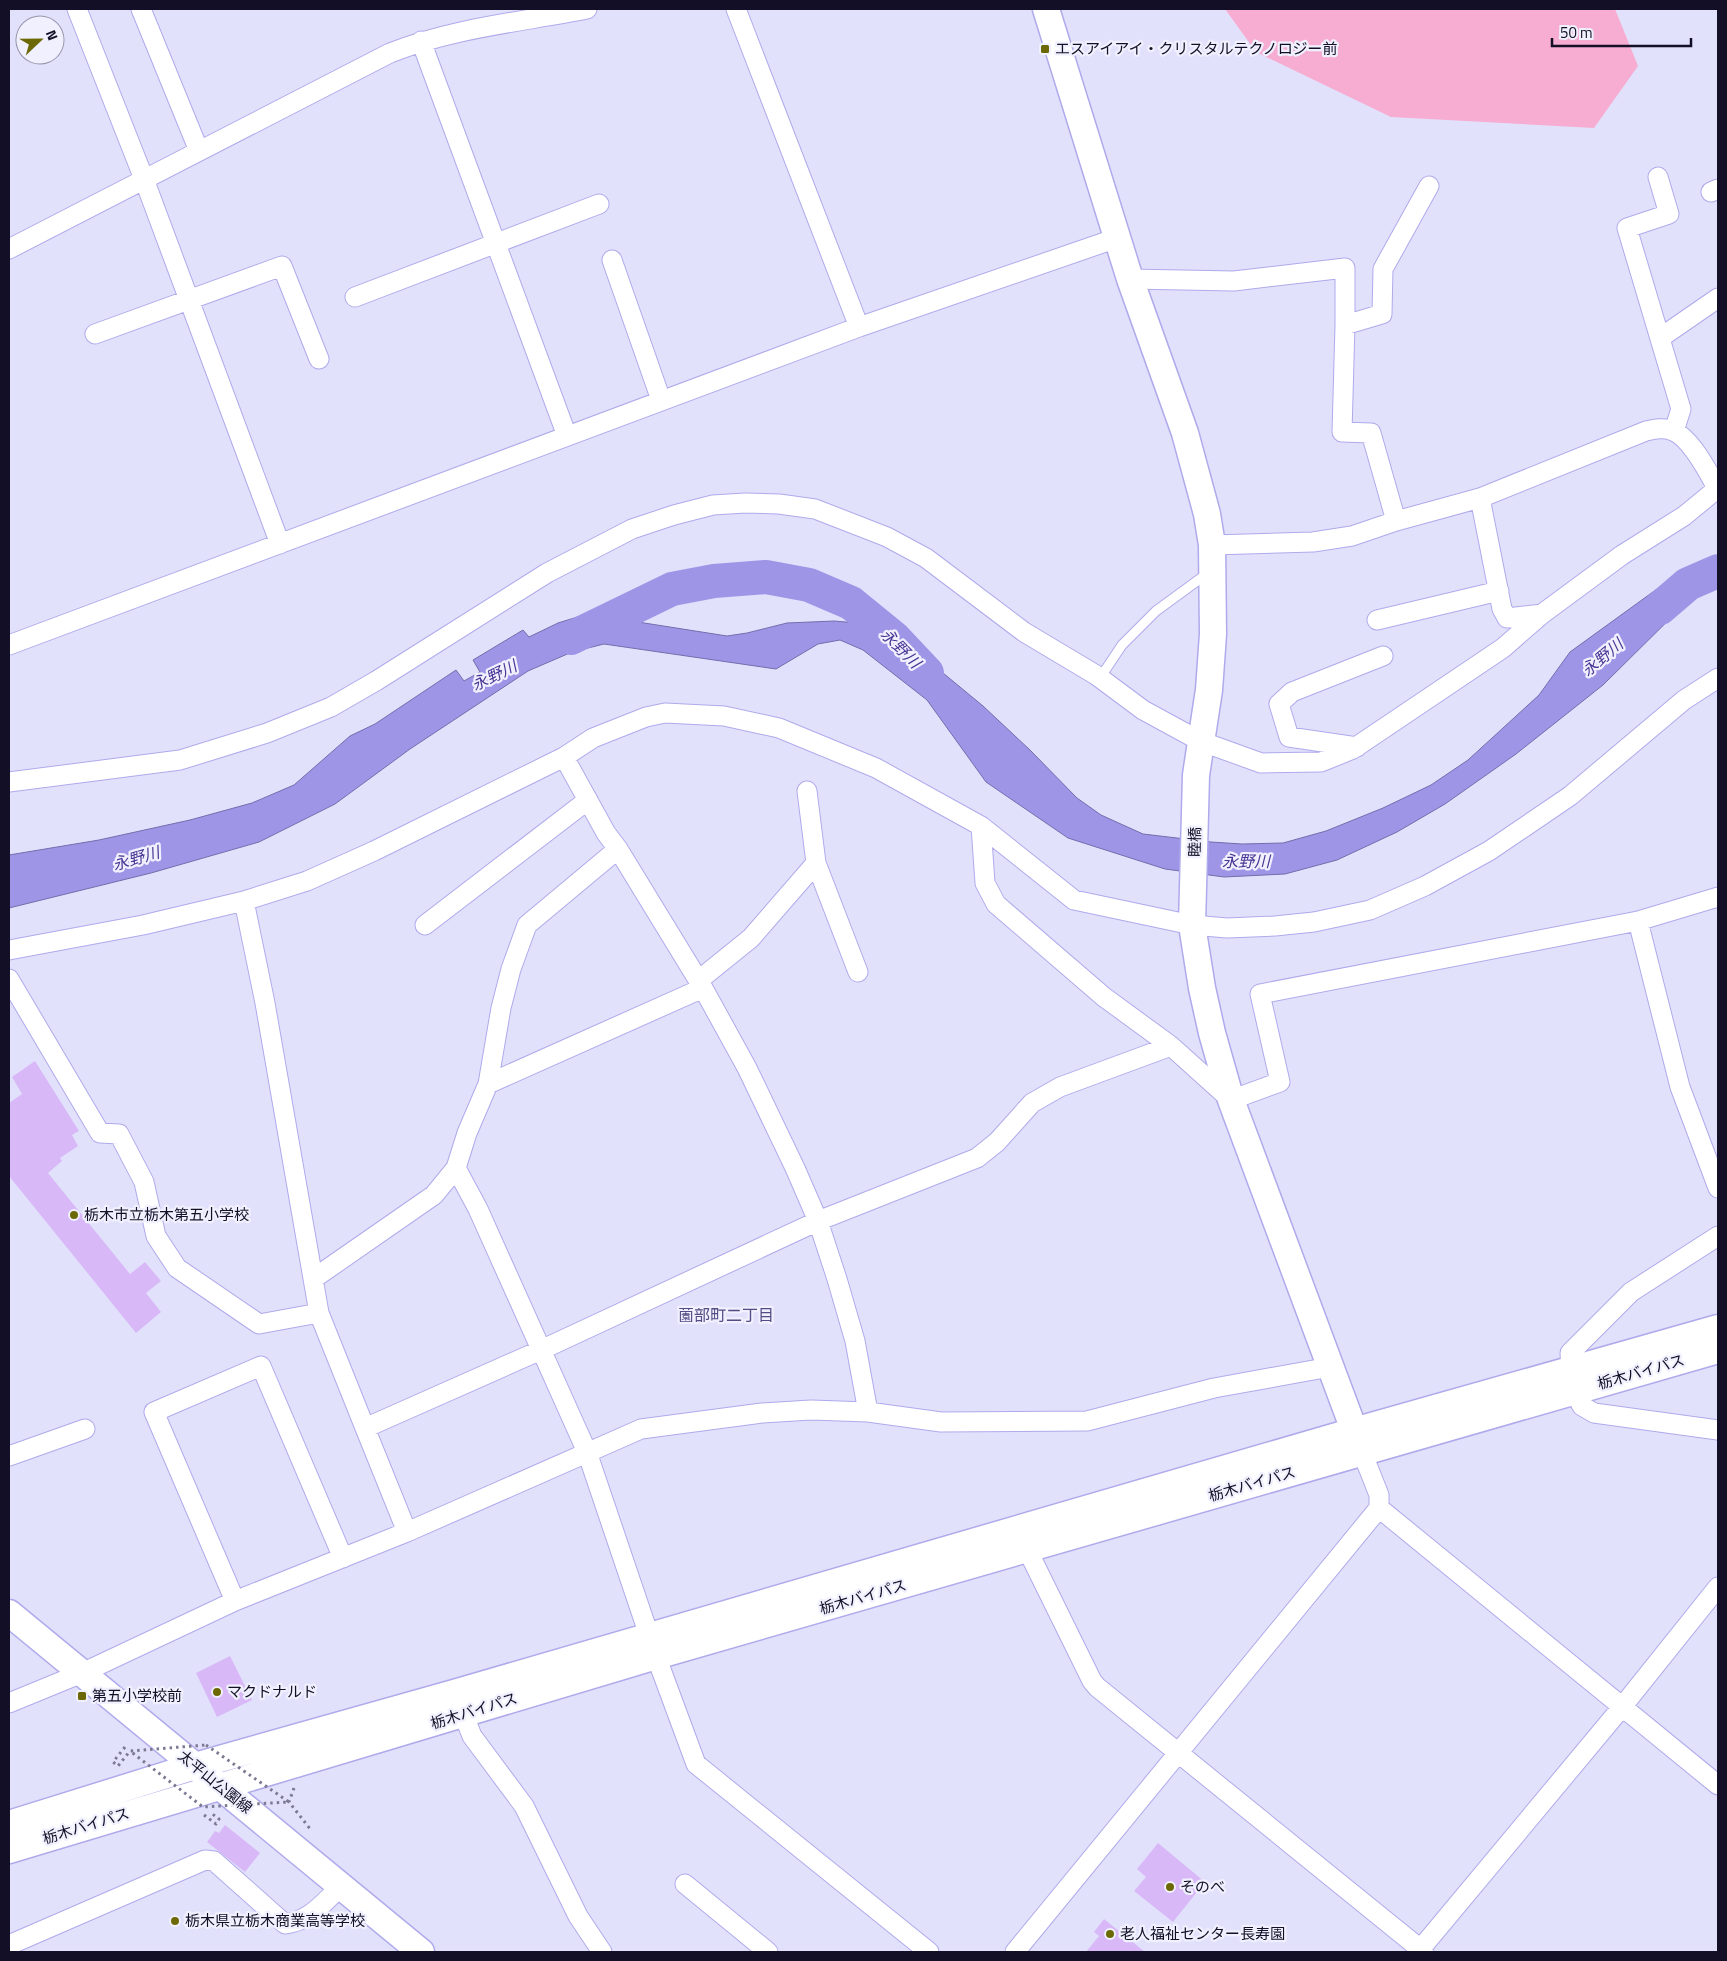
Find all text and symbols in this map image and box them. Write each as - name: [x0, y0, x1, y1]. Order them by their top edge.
- north arrow: [15, 15, 65, 65]
- scale bar: [1552, 15, 1691, 47]
- text: 50 m: [1560, 21, 1593, 44]
- text: N: [41, 27, 64, 43]
- place label: エスアイアイ・クリスタルテクノロジー前: [1055, 37, 1338, 60]
- marker: エスアイアイ・クリスタルテクノロジー前: [1039, 43, 1051, 55]
- water label: 永野川: [876, 623, 928, 675]
- water label: 永野川: [1576, 631, 1630, 682]
- water label: 永野川: [467, 653, 523, 696]
- street label: 睦橋: [1183, 827, 1206, 857]
- water label: 永野川: [110, 839, 164, 876]
- water label: 永野川: [1222, 849, 1272, 873]
- place label: 栃木市立栃木第五小学校: [84, 1203, 249, 1226]
- marker: 栃木市立栃木第五小学校: [68, 1209, 80, 1221]
- district label: 薗部町二丁目: [678, 1303, 774, 1327]
- street label: 栃木バイパス: [1595, 1348, 1687, 1395]
- street label: 栃木バイパス: [1206, 1460, 1298, 1507]
- street label: 栃木バイパス: [817, 1573, 909, 1620]
- place label: マクドナルド: [227, 1680, 317, 1703]
- place label: 第五小学校前: [92, 1684, 182, 1707]
- marker: マクドナルド: [211, 1686, 223, 1698]
- street label: 栃木バイパス: [428, 1686, 520, 1735]
- marker: 第五小学校前: [76, 1690, 88, 1702]
- street label: 太平山公園線: [173, 1744, 258, 1819]
- street label: 栃木バイパス: [40, 1801, 132, 1850]
- place label: そのべ: [1180, 1875, 1225, 1898]
- marker: そのべ: [1164, 1881, 1176, 1893]
- place label: 栃木県立栃木商業高等学校: [185, 1909, 365, 1932]
- marker: 栃木県立栃木商業高等学校: [169, 1915, 181, 1927]
- place label: 老人福祉センター長寿園: [1120, 1922, 1285, 1945]
- marker: 老人福祉センター長寿園: [1104, 1928, 1116, 1940]

